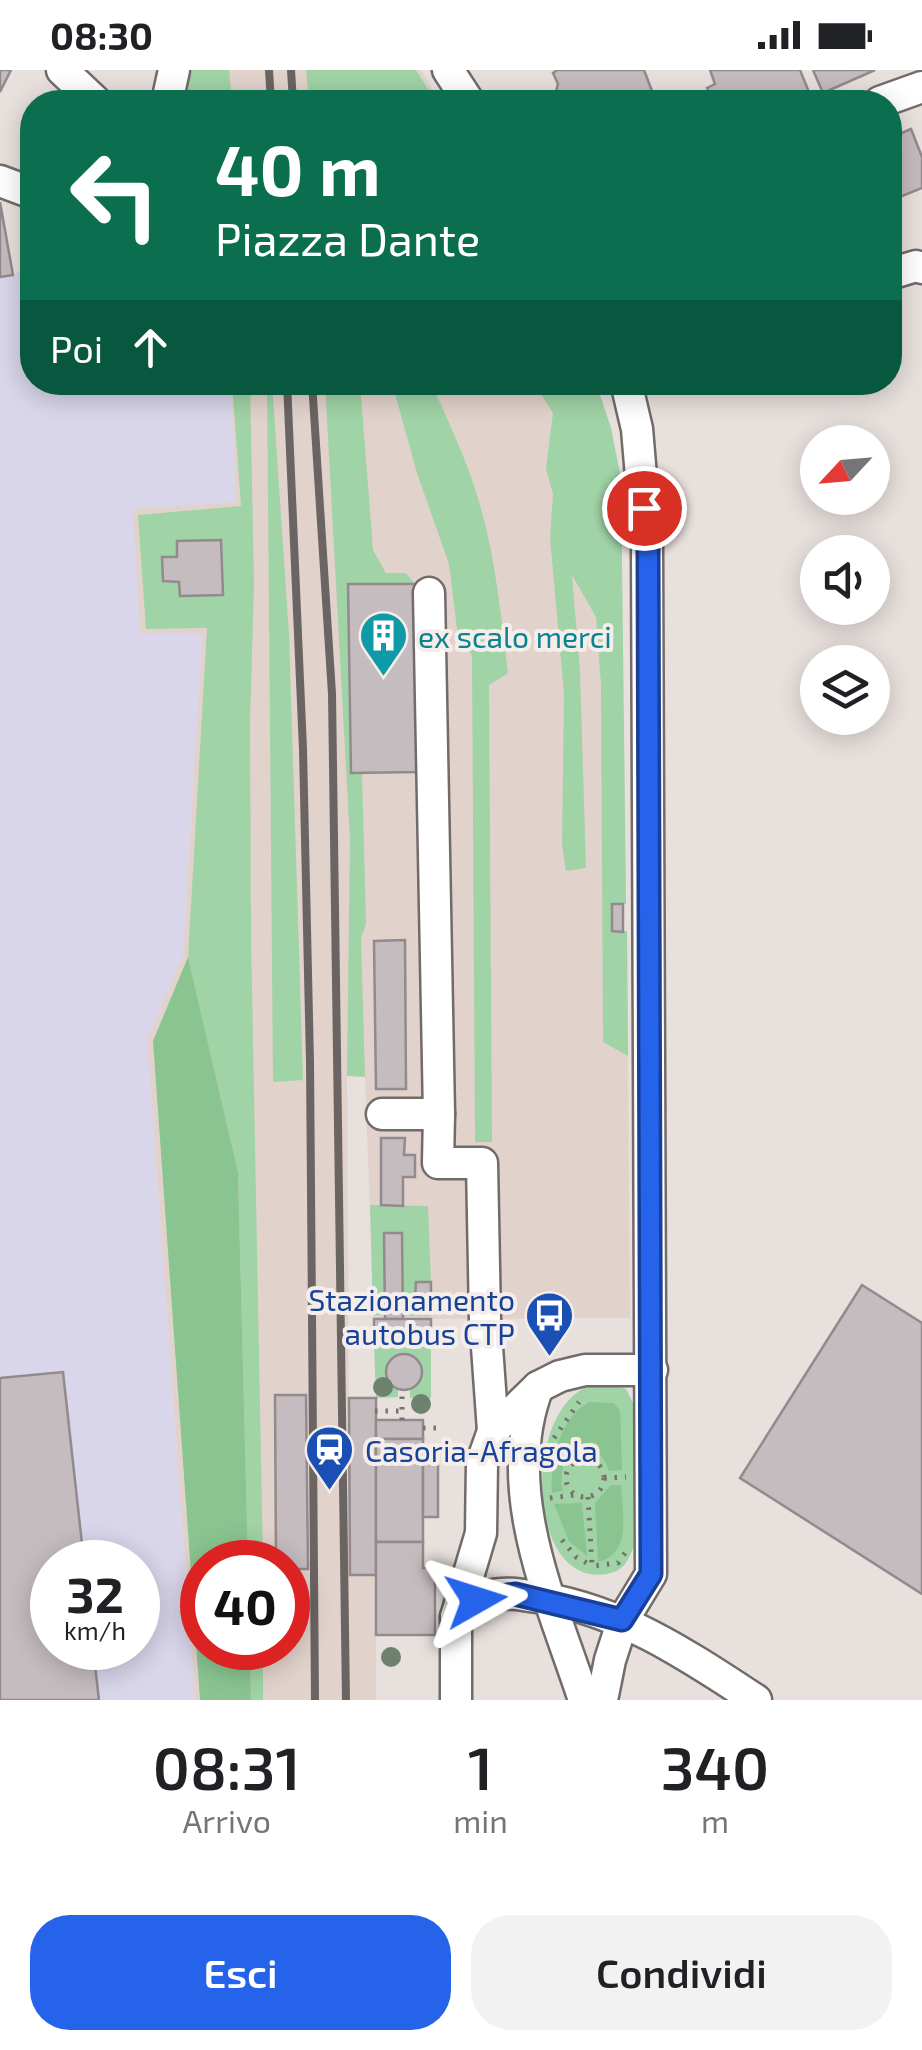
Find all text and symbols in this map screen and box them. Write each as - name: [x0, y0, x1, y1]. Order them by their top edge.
- text: 08:30: [50, 12, 153, 58]
- text: 40 m: [215, 126, 381, 210]
- icon: left: [50, 130, 180, 260]
- text: Piazza Dante: [215, 211, 480, 265]
- icon: ahead: [123, 320, 178, 375]
- text: Poi: [50, 325, 103, 371]
- north arrow: [800, 425, 890, 515]
- map controls: [800, 425, 890, 735]
- pin: [602, 466, 687, 551]
- icon: arrive: [617, 481, 672, 536]
- button: sound: [800, 535, 890, 625]
- building icon: ex scalo merci: [357, 610, 409, 678]
- place label: ex scalo merci: [418, 618, 612, 654]
- button: layers: [800, 645, 890, 735]
- place label: Stazionamento autobus CTP: [308, 1281, 515, 1351]
- bus stop icon: Stazionamento autobus CTP: [524, 1290, 576, 1358]
- station icon: Casoria-Afragola: [304, 1424, 356, 1492]
- place label: Casoria-Afragola: [365, 1432, 598, 1468]
- speed limit sign: 40: [180, 1540, 310, 1670]
- position arrow: [424, 1548, 528, 1652]
- text: 32: [66, 1563, 124, 1623]
- text: km/h: [64, 1615, 126, 1645]
- text: 08:31: [153, 1730, 301, 1802]
- text: 1: [468, 1730, 493, 1802]
- text: 340: [661, 1730, 769, 1802]
- text: Arrivo: [182, 1801, 271, 1839]
- text: min: [453, 1801, 508, 1839]
- text: m: [701, 1801, 729, 1839]
- button: Esci: [30, 1915, 451, 2030]
- button: Condividi: [471, 1915, 892, 2030]

